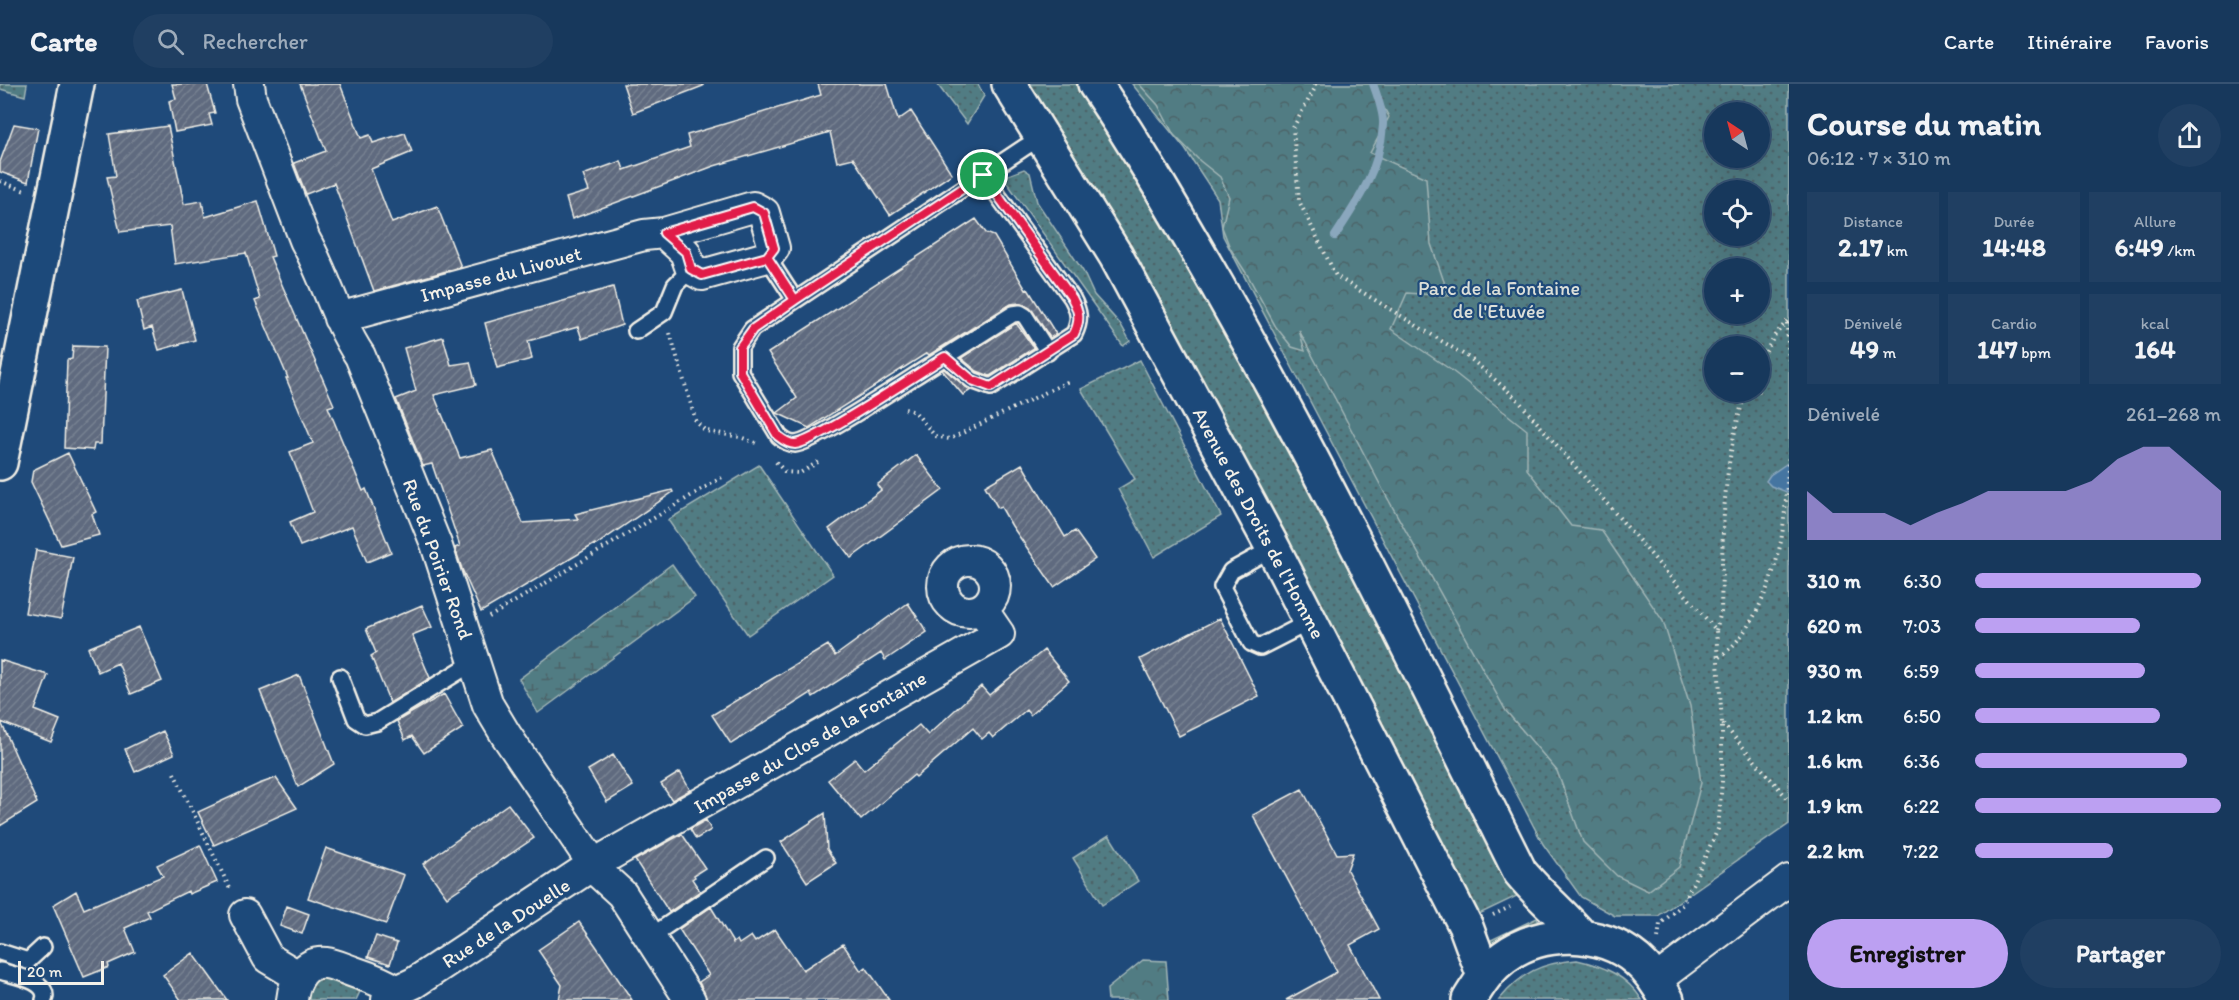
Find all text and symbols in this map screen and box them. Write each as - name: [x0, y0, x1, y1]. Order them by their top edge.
- search box: [133, 14, 553, 68]
- text: Carte: [30, 24, 97, 58]
- icon: search: [154, 25, 187, 58]
- text: Rechercher: [202, 28, 308, 55]
- text: Carte: [1944, 29, 1994, 54]
- text: Itinéraire: [2027, 29, 2112, 54]
- text: Favoris: [2145, 29, 2209, 54]
- north arrow: [1704, 102, 1770, 168]
- map controls: [1704, 102, 1770, 402]
- text: Course du matin: [1807, 104, 2041, 143]
- button: share: [2158, 104, 2221, 167]
- text: 06:12 · 7 × 310 m: [1807, 146, 1951, 170]
- pin: [957, 149, 1008, 200]
- icon: arrive: [966, 158, 999, 191]
- button: locate: [1704, 180, 1770, 246]
- text: Distance: [1843, 212, 1903, 231]
- text: Durée: [1993, 212, 2035, 231]
- text: Allure: [2134, 212, 2176, 231]
- text: 2.17: [1838, 231, 1883, 263]
- text: 14:48: [1982, 231, 2046, 263]
- text: 6:49: [2115, 231, 2164, 263]
- street label: Impasse du Livouet: [418, 241, 584, 307]
- text: km: [1883, 241, 1908, 260]
- text: /km: [2164, 241, 2195, 260]
- button: +: [1704, 258, 1770, 324]
- park label: Parc de la Fontaine de l'Etuvée: [1418, 276, 1580, 323]
- text: Dénivelé: [1844, 314, 1902, 333]
- text: Cardio: [1991, 314, 2037, 333]
- text: kcal: [2141, 314, 2169, 333]
- text: 49: [1850, 333, 1879, 365]
- text: 147: [1977, 333, 2018, 365]
- text: 164: [2134, 333, 2176, 365]
- button: −: [1704, 336, 1770, 402]
- text: m: [1879, 343, 1896, 362]
- text: bpm: [2018, 343, 2051, 362]
- text: Dénivelé: [1807, 402, 1880, 426]
- text: 261–268 m: [2126, 402, 2221, 426]
- street label: Avenue des Droits de l'Homme: [1188, 403, 1330, 643]
- street label: Rue du Poirier Rond: [398, 476, 478, 643]
- text: 310 m: [1807, 569, 1861, 593]
- text: 6:30: [1903, 569, 1942, 593]
- text: 620 m: [1807, 614, 1862, 638]
- text: 7:03: [1903, 614, 1941, 638]
- text: 930 m: [1807, 659, 1862, 683]
- text: 6:59: [1903, 659, 1939, 683]
- street label: Impasse du Clos de la Fontaine: [689, 665, 931, 819]
- text: 1.2 km: [1807, 704, 1863, 728]
- text: 6:50: [1903, 704, 1941, 728]
- text: 1.6 km: [1807, 749, 1863, 773]
- text: 6:36: [1903, 749, 1940, 773]
- text: 1.9 km: [1807, 794, 1863, 818]
- text: 6:22: [1903, 794, 1940, 818]
- text: 2.2 km: [1807, 839, 1864, 863]
- text: 7:22: [1903, 839, 1939, 863]
- street label: Rue de la Douelle: [437, 873, 575, 973]
- button: Enregistrer: [1807, 919, 2008, 988]
- button: Partager: [2020, 919, 2221, 988]
- scale bar: [18, 958, 104, 986]
- text: 20 m: [27, 962, 62, 981]

